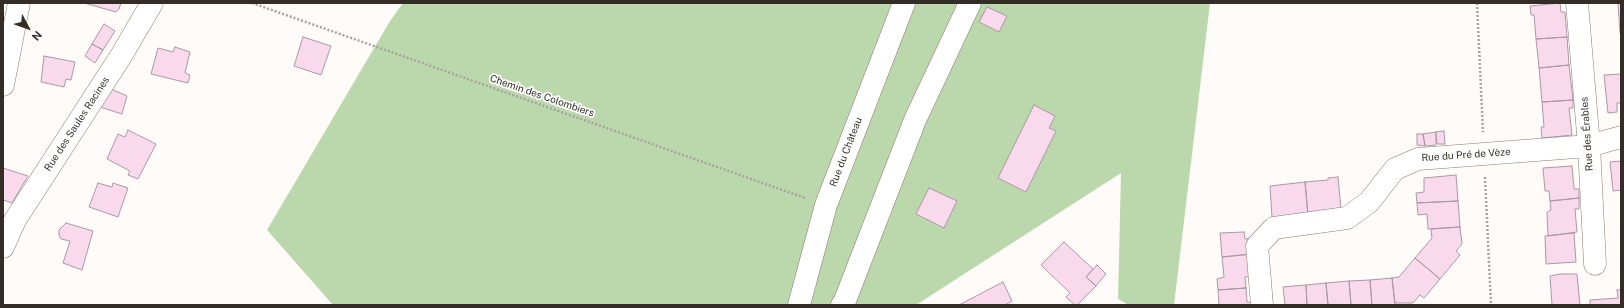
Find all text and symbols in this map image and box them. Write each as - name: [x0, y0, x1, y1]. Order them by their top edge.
- north arrow: [8, 8, 48, 48]
- text: N: [30, 29, 44, 43]
- street label: Chemin des Colombiers: [488, 73, 596, 119]
- street label: Rue des Saules Racines: [42, 75, 112, 173]
- street label: Rue des Érables: [1578, 96, 1596, 172]
- street label: Rue du Château: [827, 116, 865, 188]
- street label: Rue du Pré de Vèze: [1421, 146, 1511, 164]

